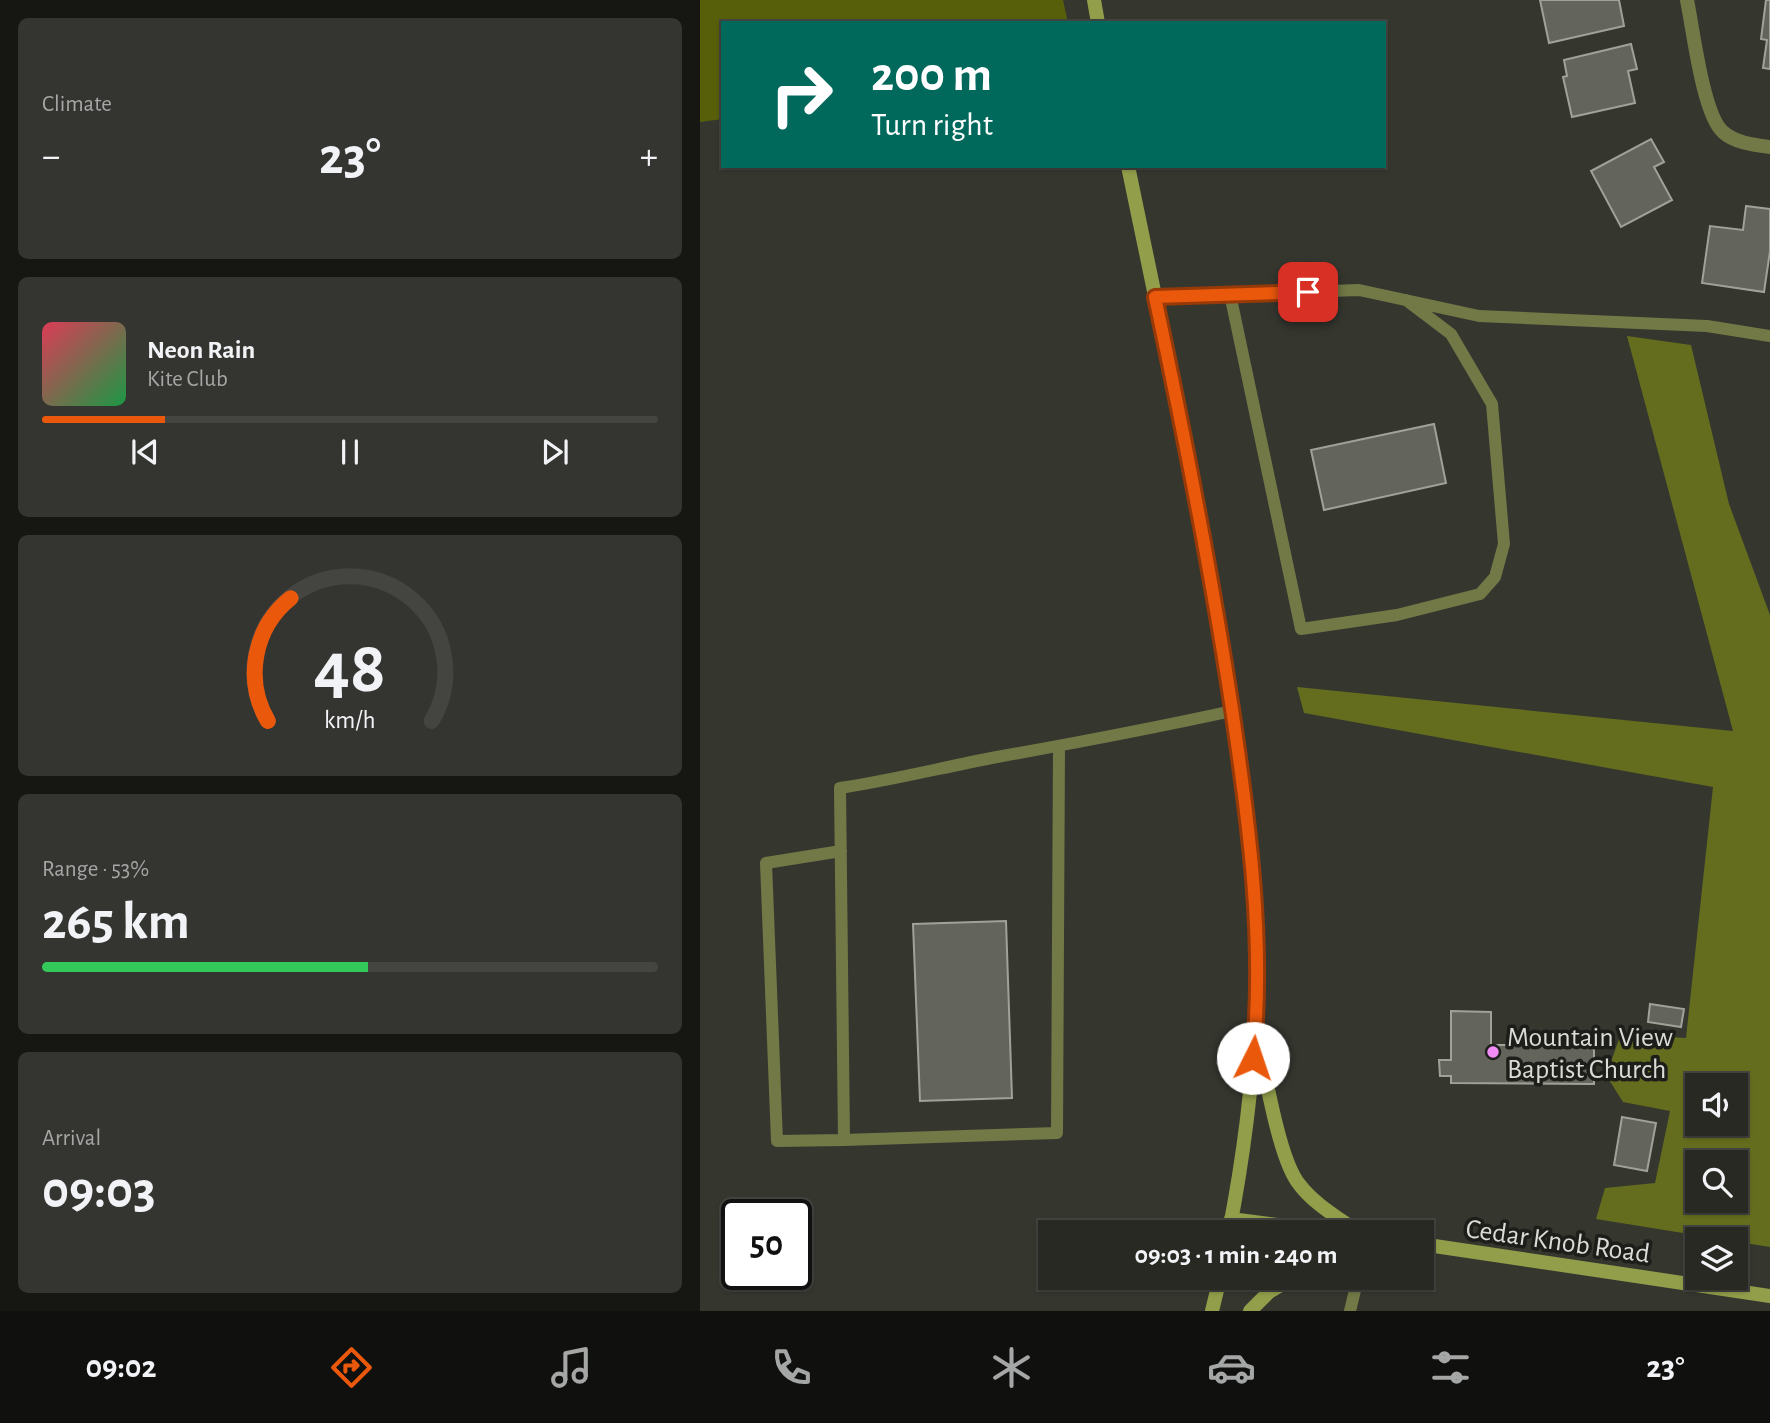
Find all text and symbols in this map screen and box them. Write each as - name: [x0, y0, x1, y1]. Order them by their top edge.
- icon: right: [756, 49, 847, 140]
- text: 200 m: [871, 51, 992, 100]
- text: Climate: [42, 93, 112, 116]
- text: Turn right: [871, 109, 993, 141]
- text: 23°: [319, 131, 381, 183]
- text: −: [42, 138, 60, 176]
- text: +: [640, 138, 658, 176]
- pin: [1278, 262, 1338, 322]
- icon: arrive: [1289, 273, 1327, 311]
- text: Neon Rain: [147, 337, 255, 363]
- text: Kite Club: [147, 368, 228, 391]
- icon: previous: [126, 433, 164, 471]
- icon: pause: [331, 433, 369, 471]
- icon: next: [536, 433, 574, 471]
- text: 48: [314, 634, 386, 707]
- text: km/h: [324, 708, 376, 733]
- text: Range · 53%: [42, 858, 149, 881]
- text: 265 km: [42, 896, 190, 948]
- position arrow: [1216, 1021, 1290, 1095]
- place label: Mountain View Baptist Church: [1507, 1024, 1673, 1084]
- marker: Mountain View Baptist Church: [1485, 1044, 1501, 1060]
- map controls: [1685, 1073, 1748, 1290]
- button: sound: [1685, 1073, 1748, 1136]
- text: Arrival: [42, 1127, 101, 1150]
- button: search: [1685, 1150, 1748, 1213]
- text: 09:03: [42, 1165, 156, 1217]
- speed limit sign: 50: [721, 1199, 812, 1290]
- street label: Cedar Knob Road: [1464, 1215, 1652, 1269]
- button: layers: [1685, 1227, 1748, 1290]
- text: 09:03 · 1 min · 240 m: [1134, 1242, 1338, 1268]
- icon: directions: [327, 1343, 376, 1392]
- icon: music: [547, 1343, 596, 1392]
- icon: phone: [767, 1343, 816, 1392]
- icon: climate: [987, 1343, 1036, 1392]
- icon: car: [1207, 1343, 1256, 1392]
- icon: filters: [1426, 1343, 1475, 1392]
- text: 09:02: [85, 1351, 157, 1383]
- text: 23°: [1646, 1351, 1685, 1383]

